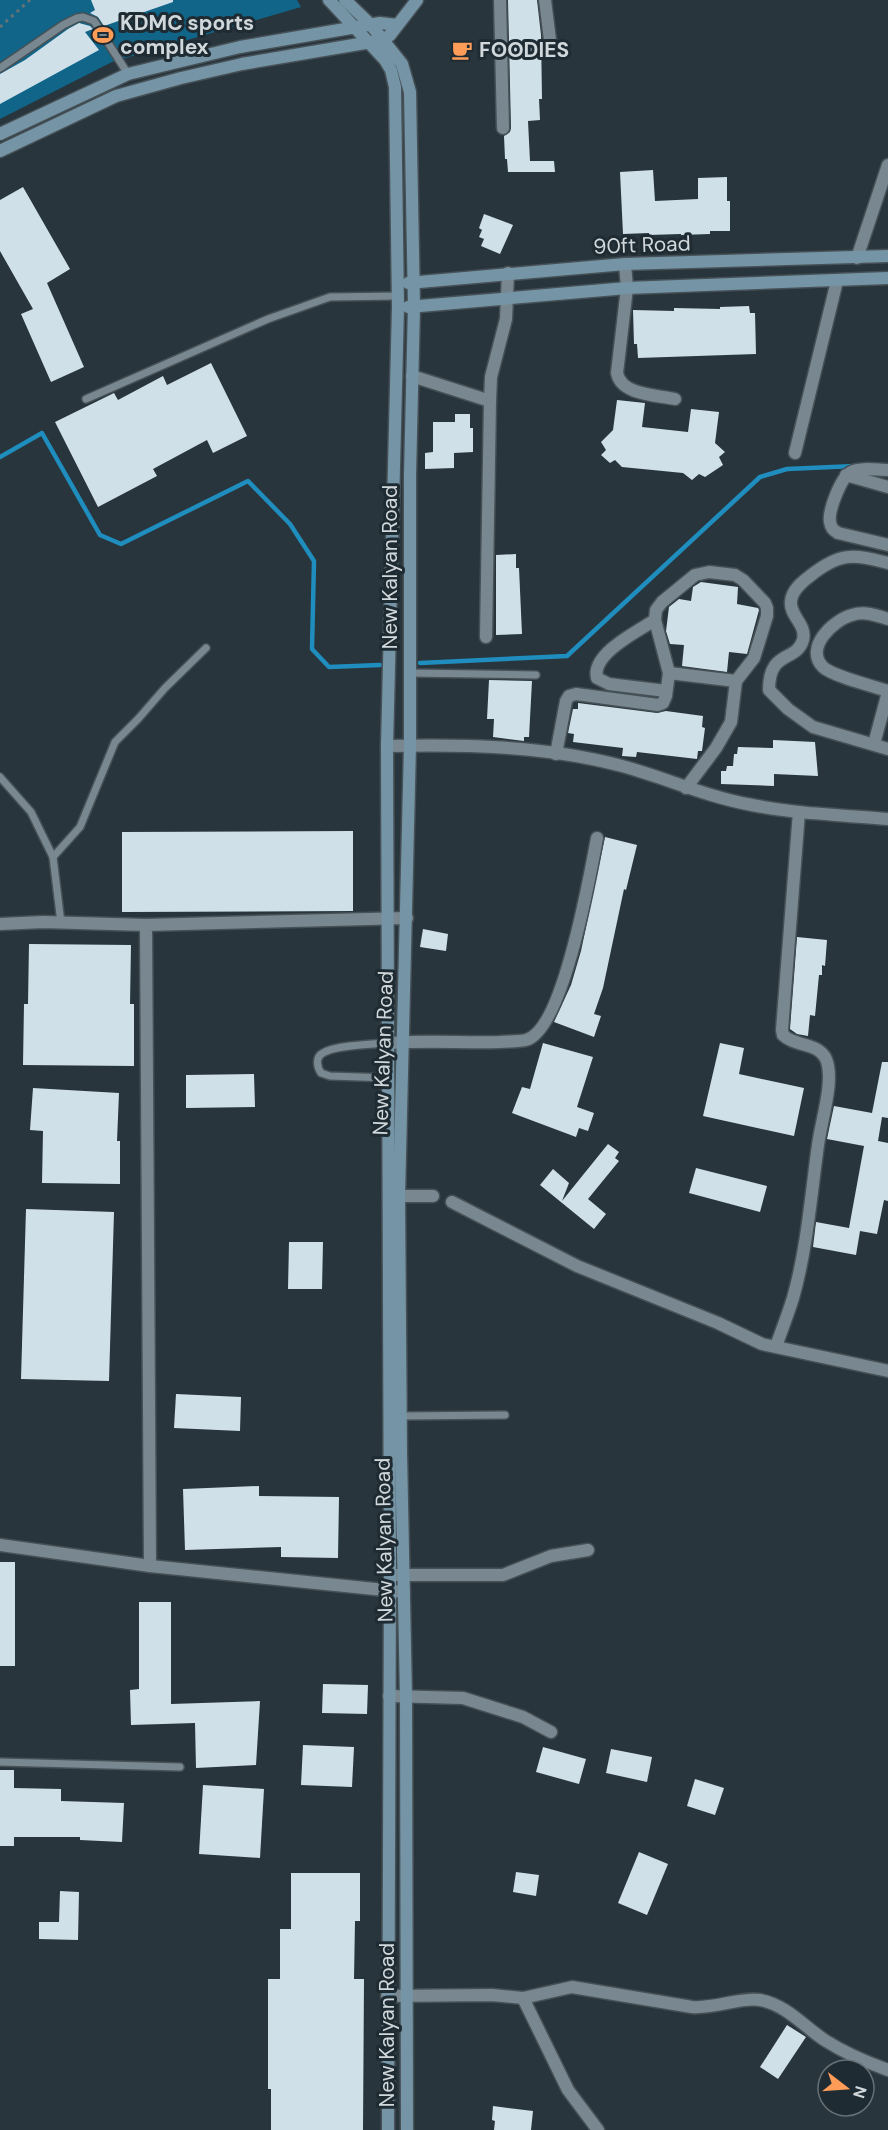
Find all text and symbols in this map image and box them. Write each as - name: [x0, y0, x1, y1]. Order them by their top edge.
- place label: KDMC sports complex: [120, 9, 254, 61]
- sports icon: KDMC sports complex: [91, 23, 115, 47]
- place label: FOODIES: [479, 36, 569, 64]
- cafe icon: FOODIES: [450, 38, 474, 62]
- street label: 90ft Road: [593, 229, 691, 261]
- street label: New Kalyan Road: [376, 485, 404, 649]
- street label: New Kalyan Road: [366, 970, 400, 1136]
- street label: New Kalyan Road: [369, 1458, 399, 1622]
- street label: New Kalyan Road: [373, 1943, 401, 2107]
- north arrow: [816, 2058, 876, 2118]
- text: N: [848, 2084, 872, 2101]

